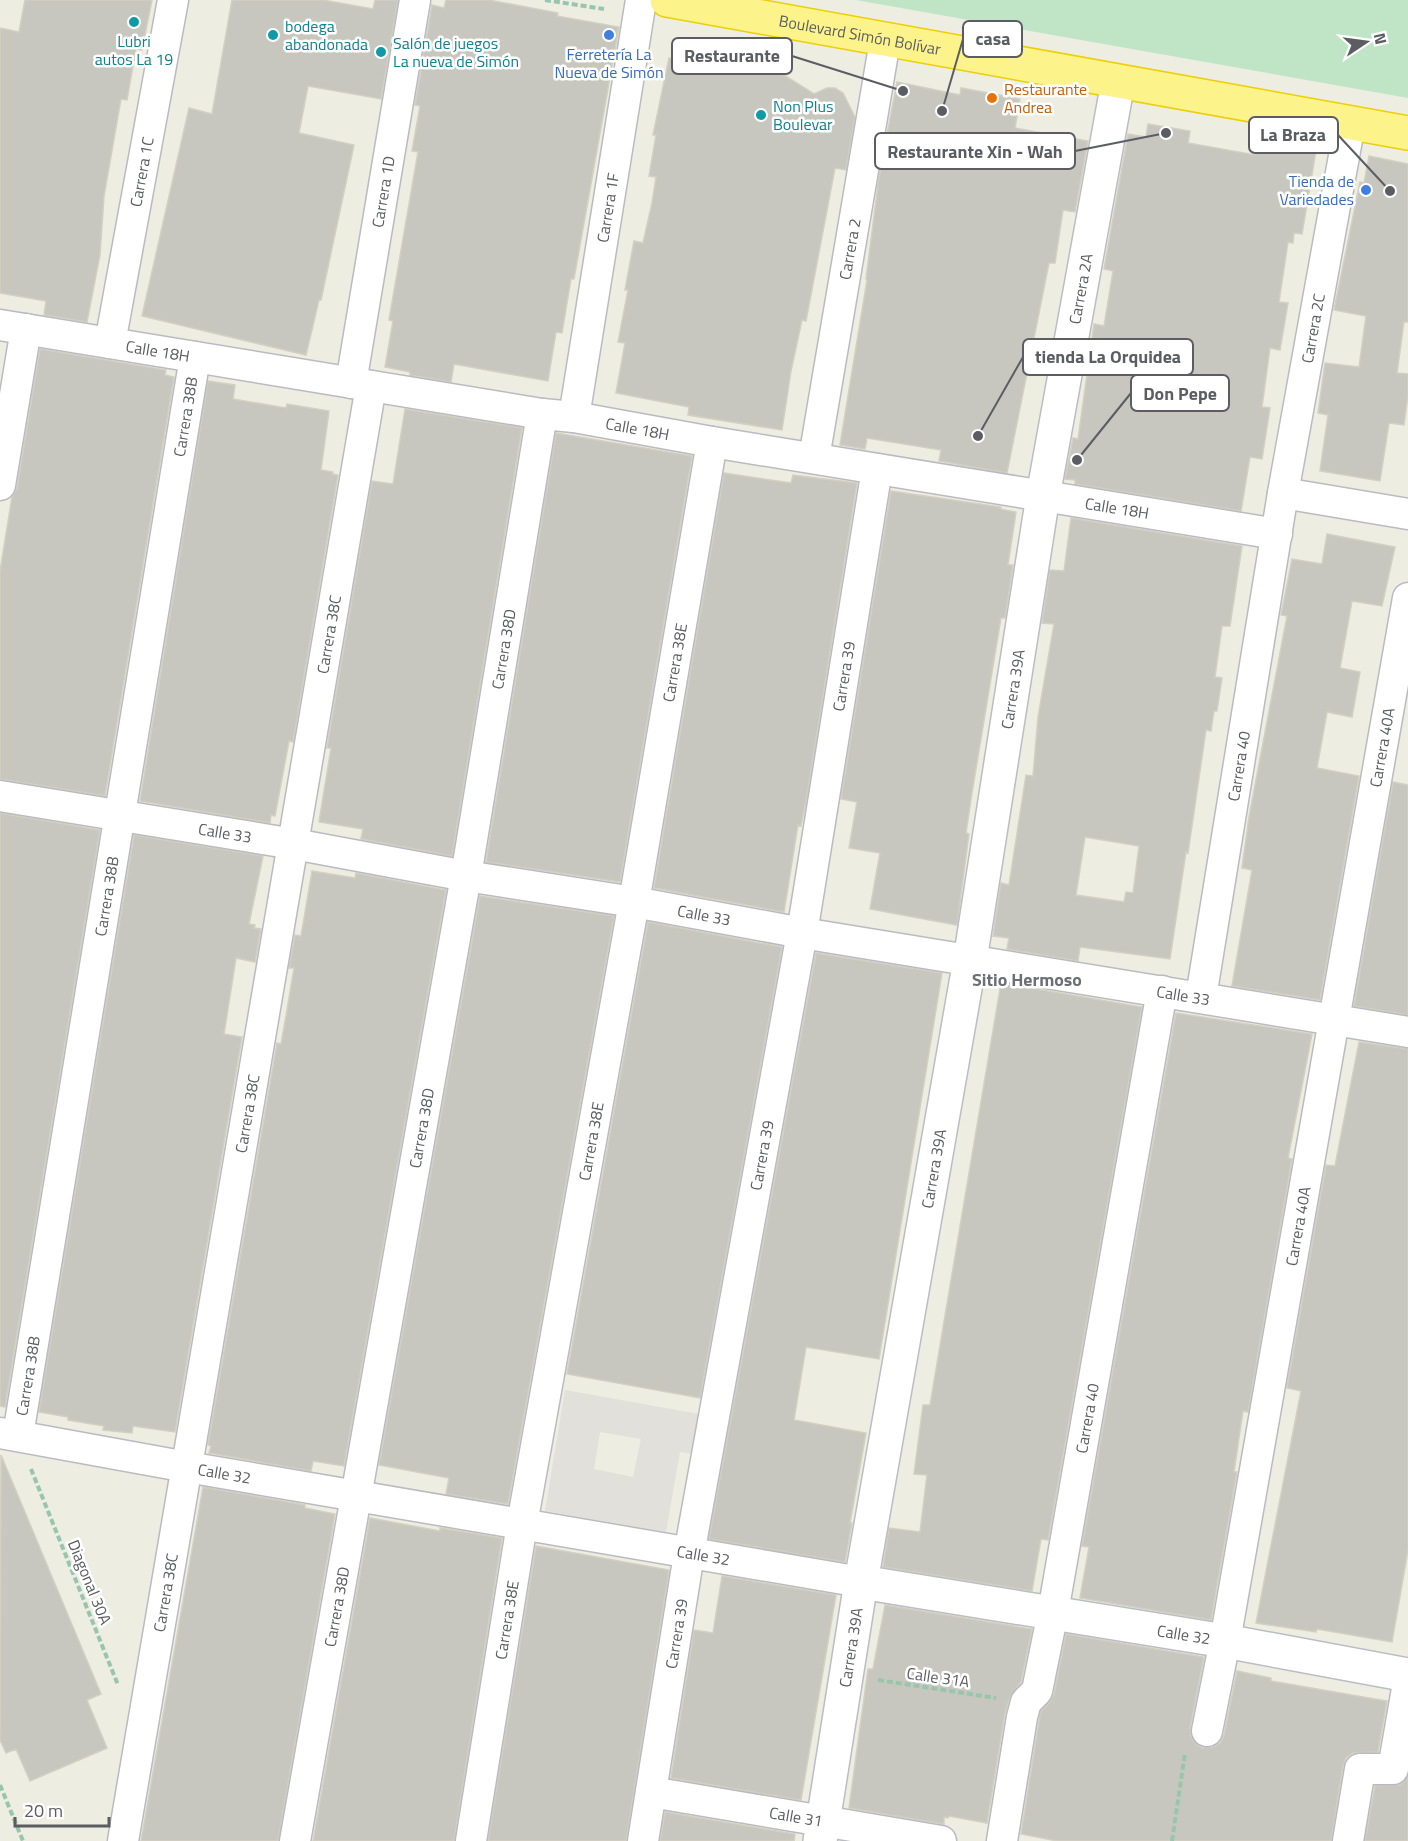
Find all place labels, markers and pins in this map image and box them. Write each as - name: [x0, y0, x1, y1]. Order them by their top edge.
- place label: bodega abandonada: [285, 14, 368, 56]
- marker: Lubri autos La 19: [127, 15, 141, 29]
- callout: casa: [963, 21, 1022, 57]
- marker: bodega abandonada: [266, 28, 280, 42]
- marker: Ferretería La Nueva de Simón: [602, 28, 616, 42]
- place label: Lubri autos La 19: [95, 29, 173, 71]
- place label: Salón de juegos La nueva de Simón: [393, 31, 519, 73]
- callout: Restaurante: [672, 38, 792, 74]
- place label: Ferretería La Nueva de Simón: [554, 42, 664, 84]
- marker: Salón de juegos La nueva de Simón: [374, 45, 388, 59]
- place label: Restaurante Andrea: [1004, 77, 1087, 119]
- marker: Restaurante Andrea: [985, 91, 999, 105]
- place label: Non Plus Boulevar: [773, 94, 833, 136]
- marker: Non Plus Boulevar: [754, 108, 768, 122]
- callout: La Braza: [1249, 117, 1338, 153]
- callout: Restaurante Xin - Wah: [875, 133, 1075, 169]
- place label: Tienda de Variedades: [1280, 169, 1354, 211]
- marker: Tienda de Variedades: [1359, 183, 1373, 197]
- callout: tienda La Orquidea: [1023, 339, 1193, 375]
- callout: Don Pepe: [1131, 375, 1229, 411]

